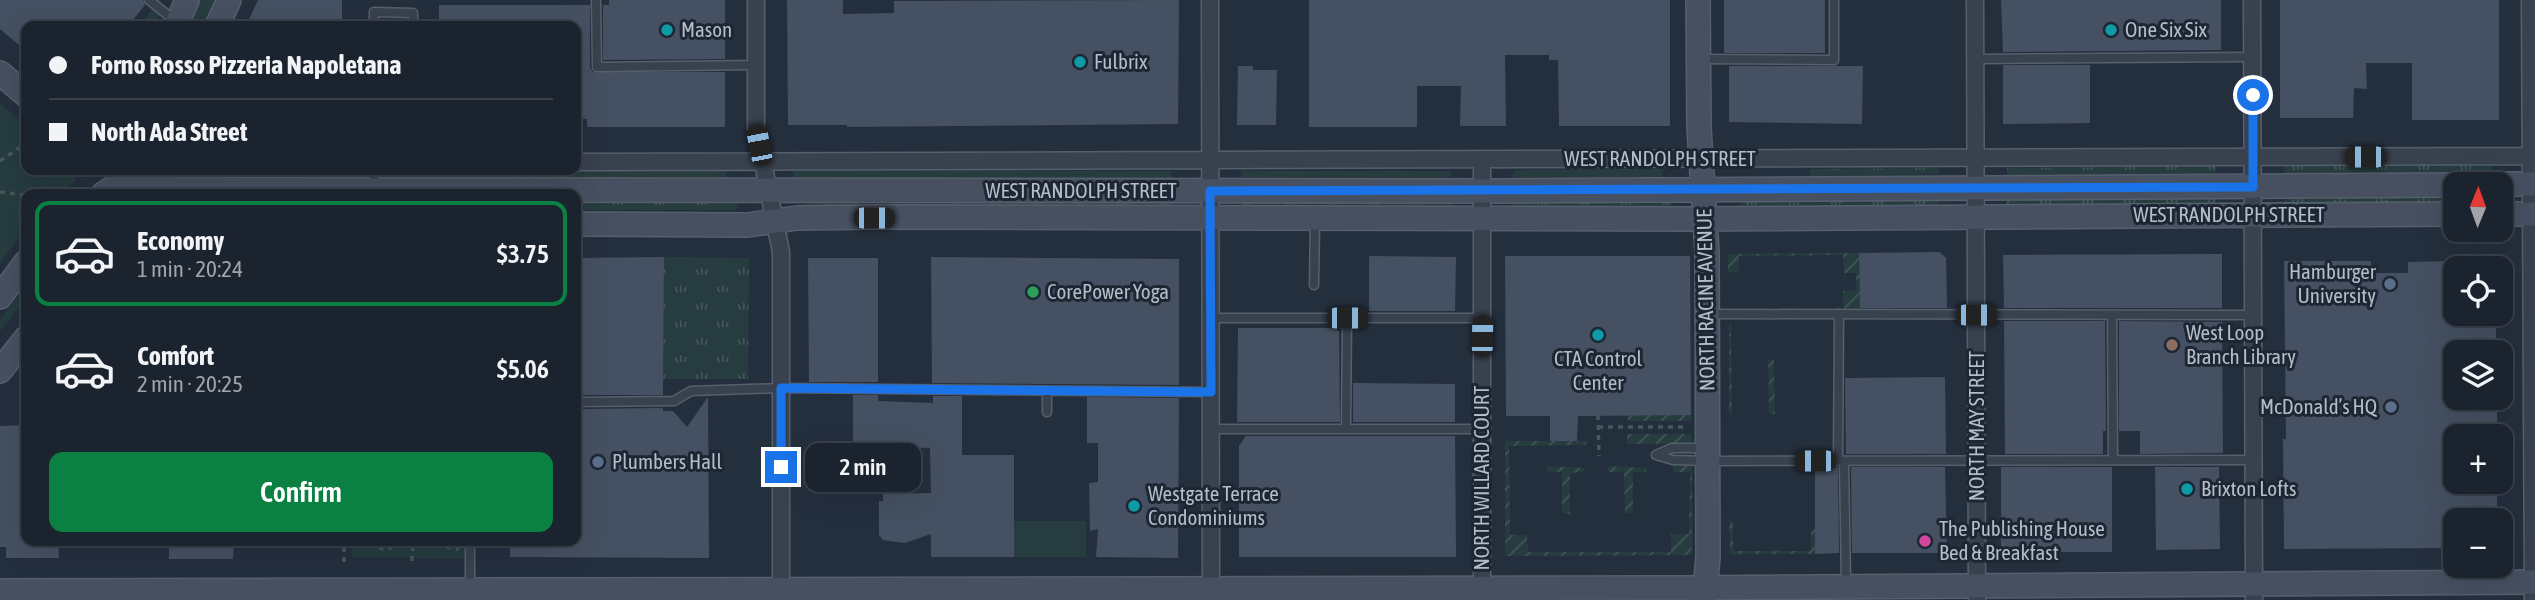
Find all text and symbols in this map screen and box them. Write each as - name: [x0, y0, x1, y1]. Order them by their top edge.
- place label: Mason: [681, 17, 732, 41]
- place label: One Six Six: [2125, 17, 2208, 41]
- marker: Mason: [659, 22, 675, 38]
- marker: One Six Six: [2103, 22, 2119, 38]
- place label: Fulbrix: [1094, 49, 1148, 73]
- text: Forno Rosso Pizzeria Napoletana: [91, 50, 401, 80]
- marker: Fulbrix: [1072, 54, 1088, 70]
- route start: [2237, 79, 2269, 111]
- text: North Ada Street: [91, 117, 247, 147]
- car: [745, 122, 774, 168]
- street label: WEST RANDOLPH STREET: [1564, 146, 1756, 170]
- car: [2345, 147, 2387, 168]
- north arrow: [2443, 172, 2513, 242]
- map controls: [2443, 172, 2513, 578]
- street label: WEST RANDOLPH STREET: [985, 178, 1177, 202]
- street label: WEST RANDOLPH STREET: [2133, 202, 2325, 226]
- car: [854, 208, 896, 229]
- street label: NORTH RACINE AVENUE: [1691, 209, 1719, 391]
- icon: car: [53, 222, 116, 285]
- text: Economy: [137, 226, 224, 256]
- text: $3.75: [497, 239, 549, 269]
- text: 1 min · 20:24: [137, 256, 243, 282]
- button: locate: [2443, 256, 2513, 326]
- place label: Hamburger University: [2289, 259, 2377, 307]
- marker: Hamburger University: [2382, 276, 2398, 292]
- place label: CorePower Yoga: [1047, 279, 1169, 303]
- marker: CorePower Yoga: [1025, 284, 1041, 300]
- car: [1956, 305, 1998, 326]
- car: [1327, 308, 1369, 329]
- car: [1472, 315, 1493, 357]
- place label: West Loop Branch Library: [2186, 320, 2296, 368]
- marker: CTA Control Center: [1590, 327, 1606, 343]
- icon: car: [53, 337, 116, 400]
- marker: West Loop Branch Library: [2164, 337, 2180, 353]
- button: layers: [2443, 340, 2513, 410]
- text: Comfort: [137, 341, 214, 371]
- place label: CTA Control Center: [1554, 346, 1643, 394]
- street label: NORTH MAY STREET: [1964, 351, 1988, 501]
- text: $5.06: [497, 354, 549, 384]
- text: 2 min · 20:25: [137, 371, 243, 397]
- street label: NORTH WILLARD COURT: [1469, 385, 1493, 571]
- place label: McDonald’s HQ: [2260, 394, 2378, 418]
- marker: McDonald’s HQ: [2383, 399, 2399, 415]
- button: +: [2443, 424, 2513, 494]
- callout: 2 min: [806, 442, 921, 491]
- place label: Plumbers Hall: [612, 449, 723, 473]
- route end: [765, 451, 797, 483]
- car: [1795, 451, 1837, 472]
- button: Confirm: [49, 452, 553, 532]
- marker: Plumbers Hall: [590, 454, 606, 470]
- text: 2 min: [840, 454, 886, 480]
- place label: Brixton Lofts: [2201, 476, 2297, 500]
- place label: Westgate Terrace Condominiums: [1148, 481, 1279, 529]
- marker: Brixton Lofts: [2179, 481, 2195, 497]
- marker: Westgate Terrace Condominiums: [1126, 498, 1142, 514]
- button: −: [2443, 508, 2513, 578]
- place label: The Publishing House Bed & Breakfast: [1939, 516, 2105, 564]
- marker: The Publishing House Bed & Breakfast: [1917, 533, 1933, 549]

